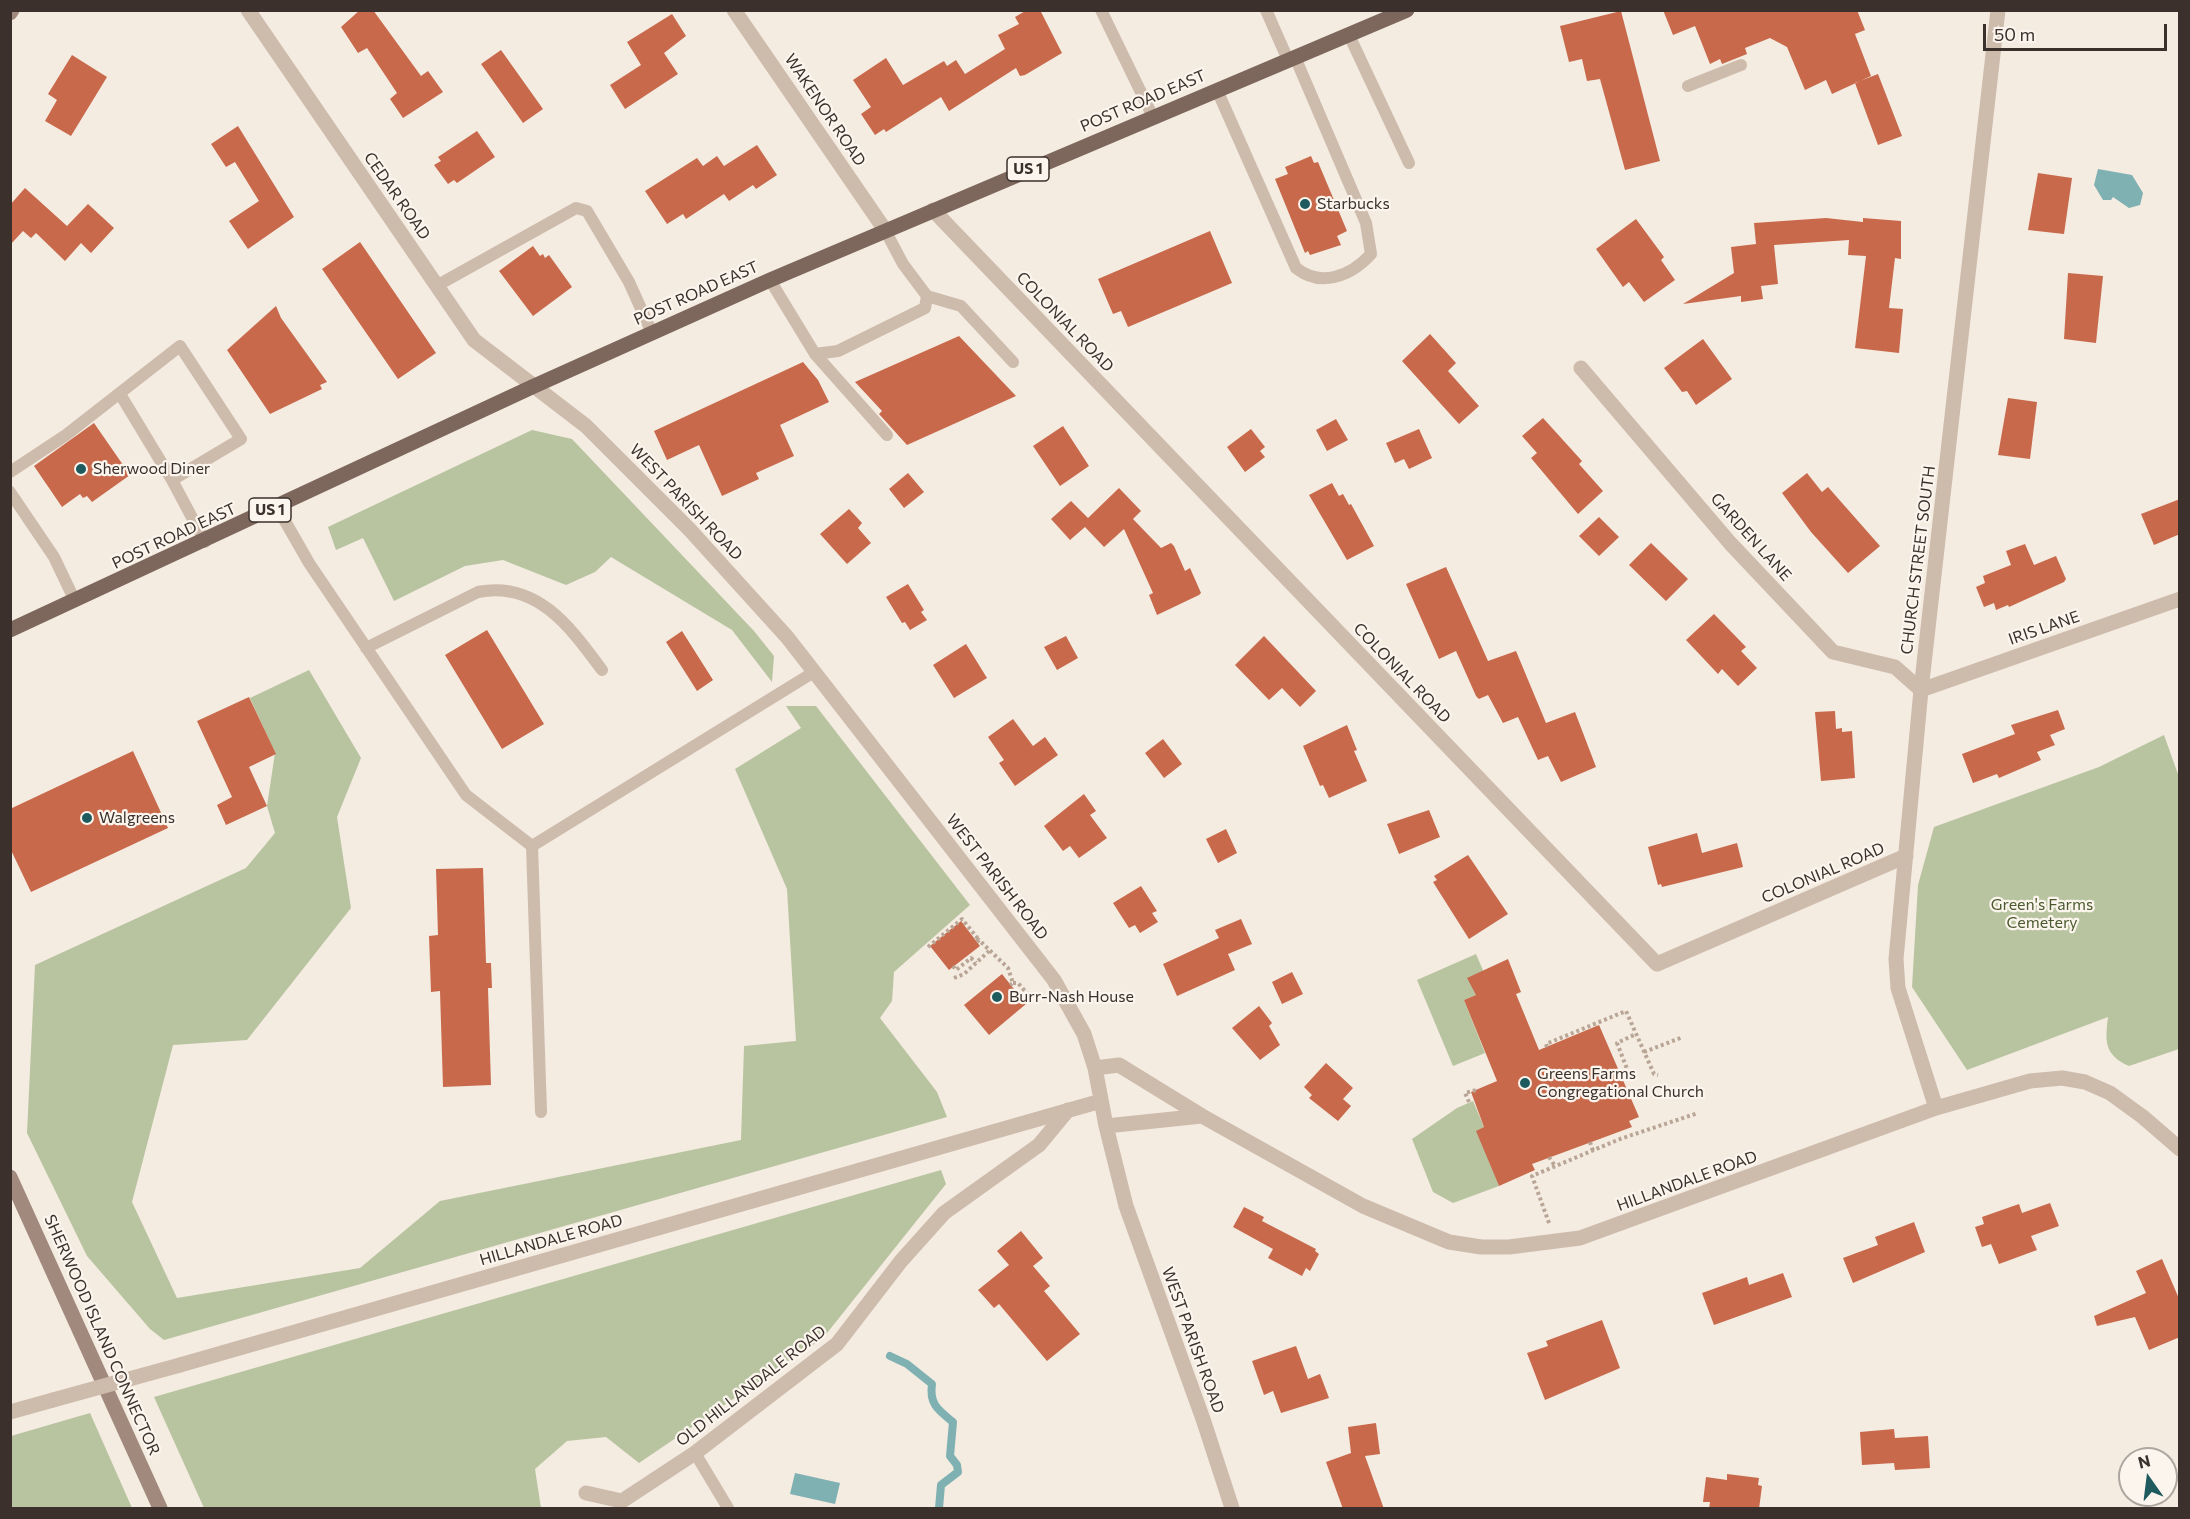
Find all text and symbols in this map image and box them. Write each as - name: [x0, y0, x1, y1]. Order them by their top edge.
- scale bar: [1986, 12, 2170, 50]
- text: 50 m: [1994, 23, 2035, 45]
- street label: WAKENOR ROAD: [780, 50, 870, 170]
- street label: POST ROAD EAST: [1077, 66, 1209, 136]
- street label: CEDAR ROAD: [360, 149, 434, 243]
- road number: US 1: [1007, 157, 1049, 181]
- place label: Starbucks: [1317, 194, 1390, 214]
- marker: Starbucks: [1298, 197, 1312, 211]
- street label: POST ROAD EAST: [631, 257, 761, 329]
- street label: COLONIAL ROAD: [1012, 268, 1118, 376]
- street label: WEST PARISH ROAD: [626, 440, 746, 564]
- place label: Sherwood Diner: [93, 459, 210, 479]
- marker: Sherwood Diner: [74, 462, 88, 476]
- street label: CHURCH STREET SOUTH: [1897, 465, 1939, 655]
- street label: GARDEN LANE: [1707, 489, 1795, 585]
- road number: US 1: [249, 498, 291, 522]
- street label: POST ROAD EAST: [109, 499, 239, 573]
- street label: IRIS LANE: [2006, 607, 2082, 649]
- street label: COLONIAL ROAD: [1349, 619, 1455, 727]
- place label: Walgreens: [99, 808, 175, 828]
- street label: WEST PARISH ROAD: [942, 810, 1052, 944]
- marker: Walgreens: [80, 811, 94, 825]
- street label: COLONIAL ROAD: [1759, 838, 1887, 908]
- park label: Green's Farms Cemetery: [1991, 895, 2093, 933]
- place label: Burr-Nash House: [1009, 987, 1134, 1007]
- marker: Burr-Nash House: [990, 990, 1004, 1004]
- place label: Greens Farms Congregational Church: [1537, 1064, 1704, 1102]
- marker: Greens Farms Congregational Church: [1518, 1076, 1532, 1090]
- street label: HILLANDALE ROAD: [1614, 1147, 1760, 1215]
- street label: HILLANDALE ROAD: [477, 1210, 625, 1270]
- street label: SHERWOOD ISLAND CONNECTOR: [40, 1212, 164, 1458]
- street label: WEST PARISH ROAD: [1158, 1264, 1228, 1416]
- street label: OLD HILLANDALE ROAD: [672, 1322, 830, 1450]
- north arrow: [2118, 1447, 2178, 1507]
- text: N: [2136, 1450, 2152, 1472]

